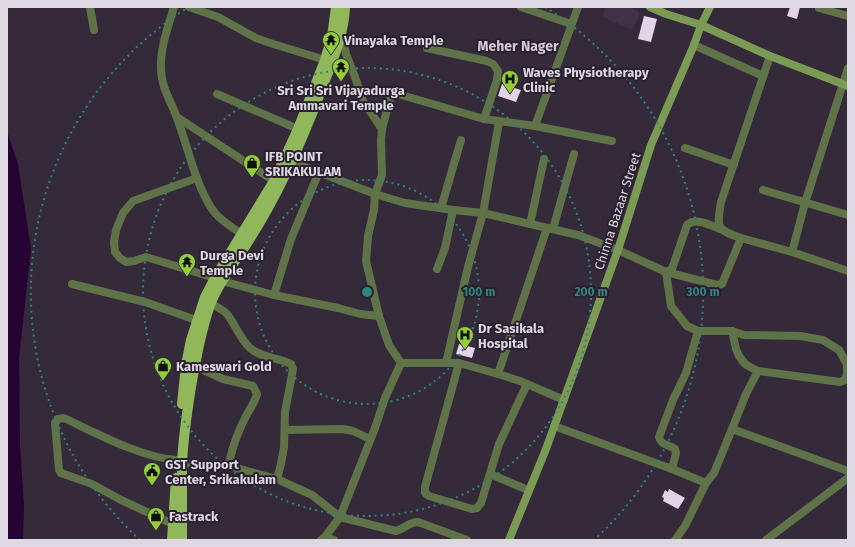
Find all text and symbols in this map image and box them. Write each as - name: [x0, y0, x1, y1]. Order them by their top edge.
- temple icon: Vinayaka Temple: [321, 30, 341, 55]
- place label: Vinayaka Temple: [343, 33, 443, 48]
- district label: Meher Nager: [477, 38, 559, 55]
- temple icon: Sri Sri Sri Vijayadurga Ammavari Temple: [331, 57, 351, 82]
- place label: Waves Physiotherapy Clinic: [523, 65, 649, 95]
- hospital icon: Waves Physiotherapy Clinic: [500, 69, 520, 94]
- place label: Sri Sri Sri Vijayadurga Ammavari Temple: [277, 83, 405, 113]
- place label: IFB POINT SRIKAKULAM: [265, 149, 341, 179]
- street label: Chinna Bazaar Street: [591, 150, 644, 272]
- shop icon: IFB POINT SRIKAKULAM: [242, 153, 262, 178]
- place label: Durga Devi Temple: [200, 248, 264, 278]
- temple icon: Durga Devi Temple: [177, 252, 197, 277]
- centre of rings: [360, 285, 374, 299]
- text: 100 m: [463, 285, 495, 299]
- text: 200 m: [574, 285, 608, 299]
- text: 300 m: [685, 285, 720, 299]
- place label: Dr Sasikala Hospital: [478, 321, 544, 351]
- hospital icon: Dr Sasikala Hospital: [455, 325, 475, 350]
- shop icon: Kameswari Gold: [153, 356, 173, 381]
- place label: Kameswari Gold: [176, 359, 272, 374]
- place label: GST Support Center, Srikakulam: [165, 457, 276, 487]
- public building icon: GST Support Center, Srikakulam: [142, 461, 162, 486]
- shop icon: Fastrack: [146, 506, 166, 531]
- place label: Fastrack: [169, 509, 219, 524]

